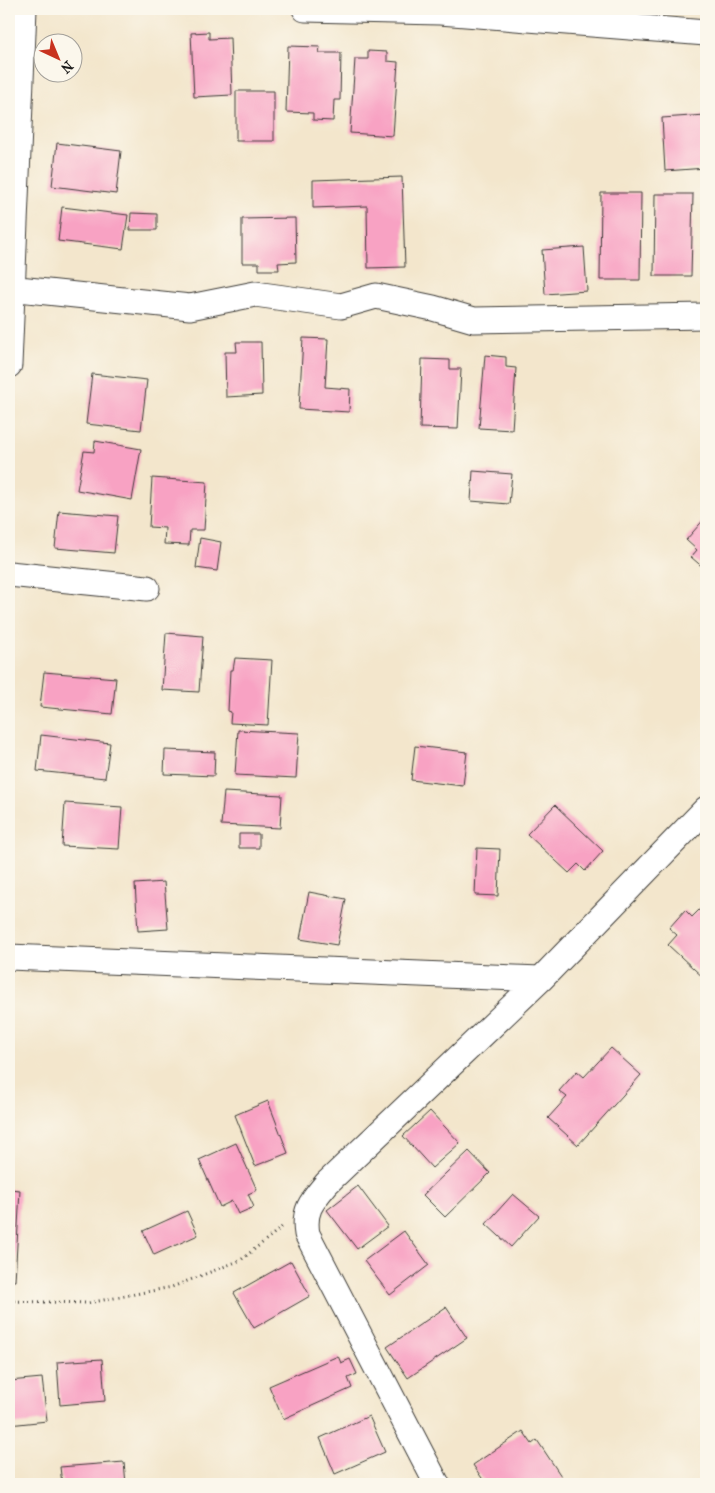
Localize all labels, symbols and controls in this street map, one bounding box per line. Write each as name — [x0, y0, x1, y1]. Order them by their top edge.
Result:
north arrow — [32, 32, 82, 82]
text: N — [57, 57, 76, 77]

